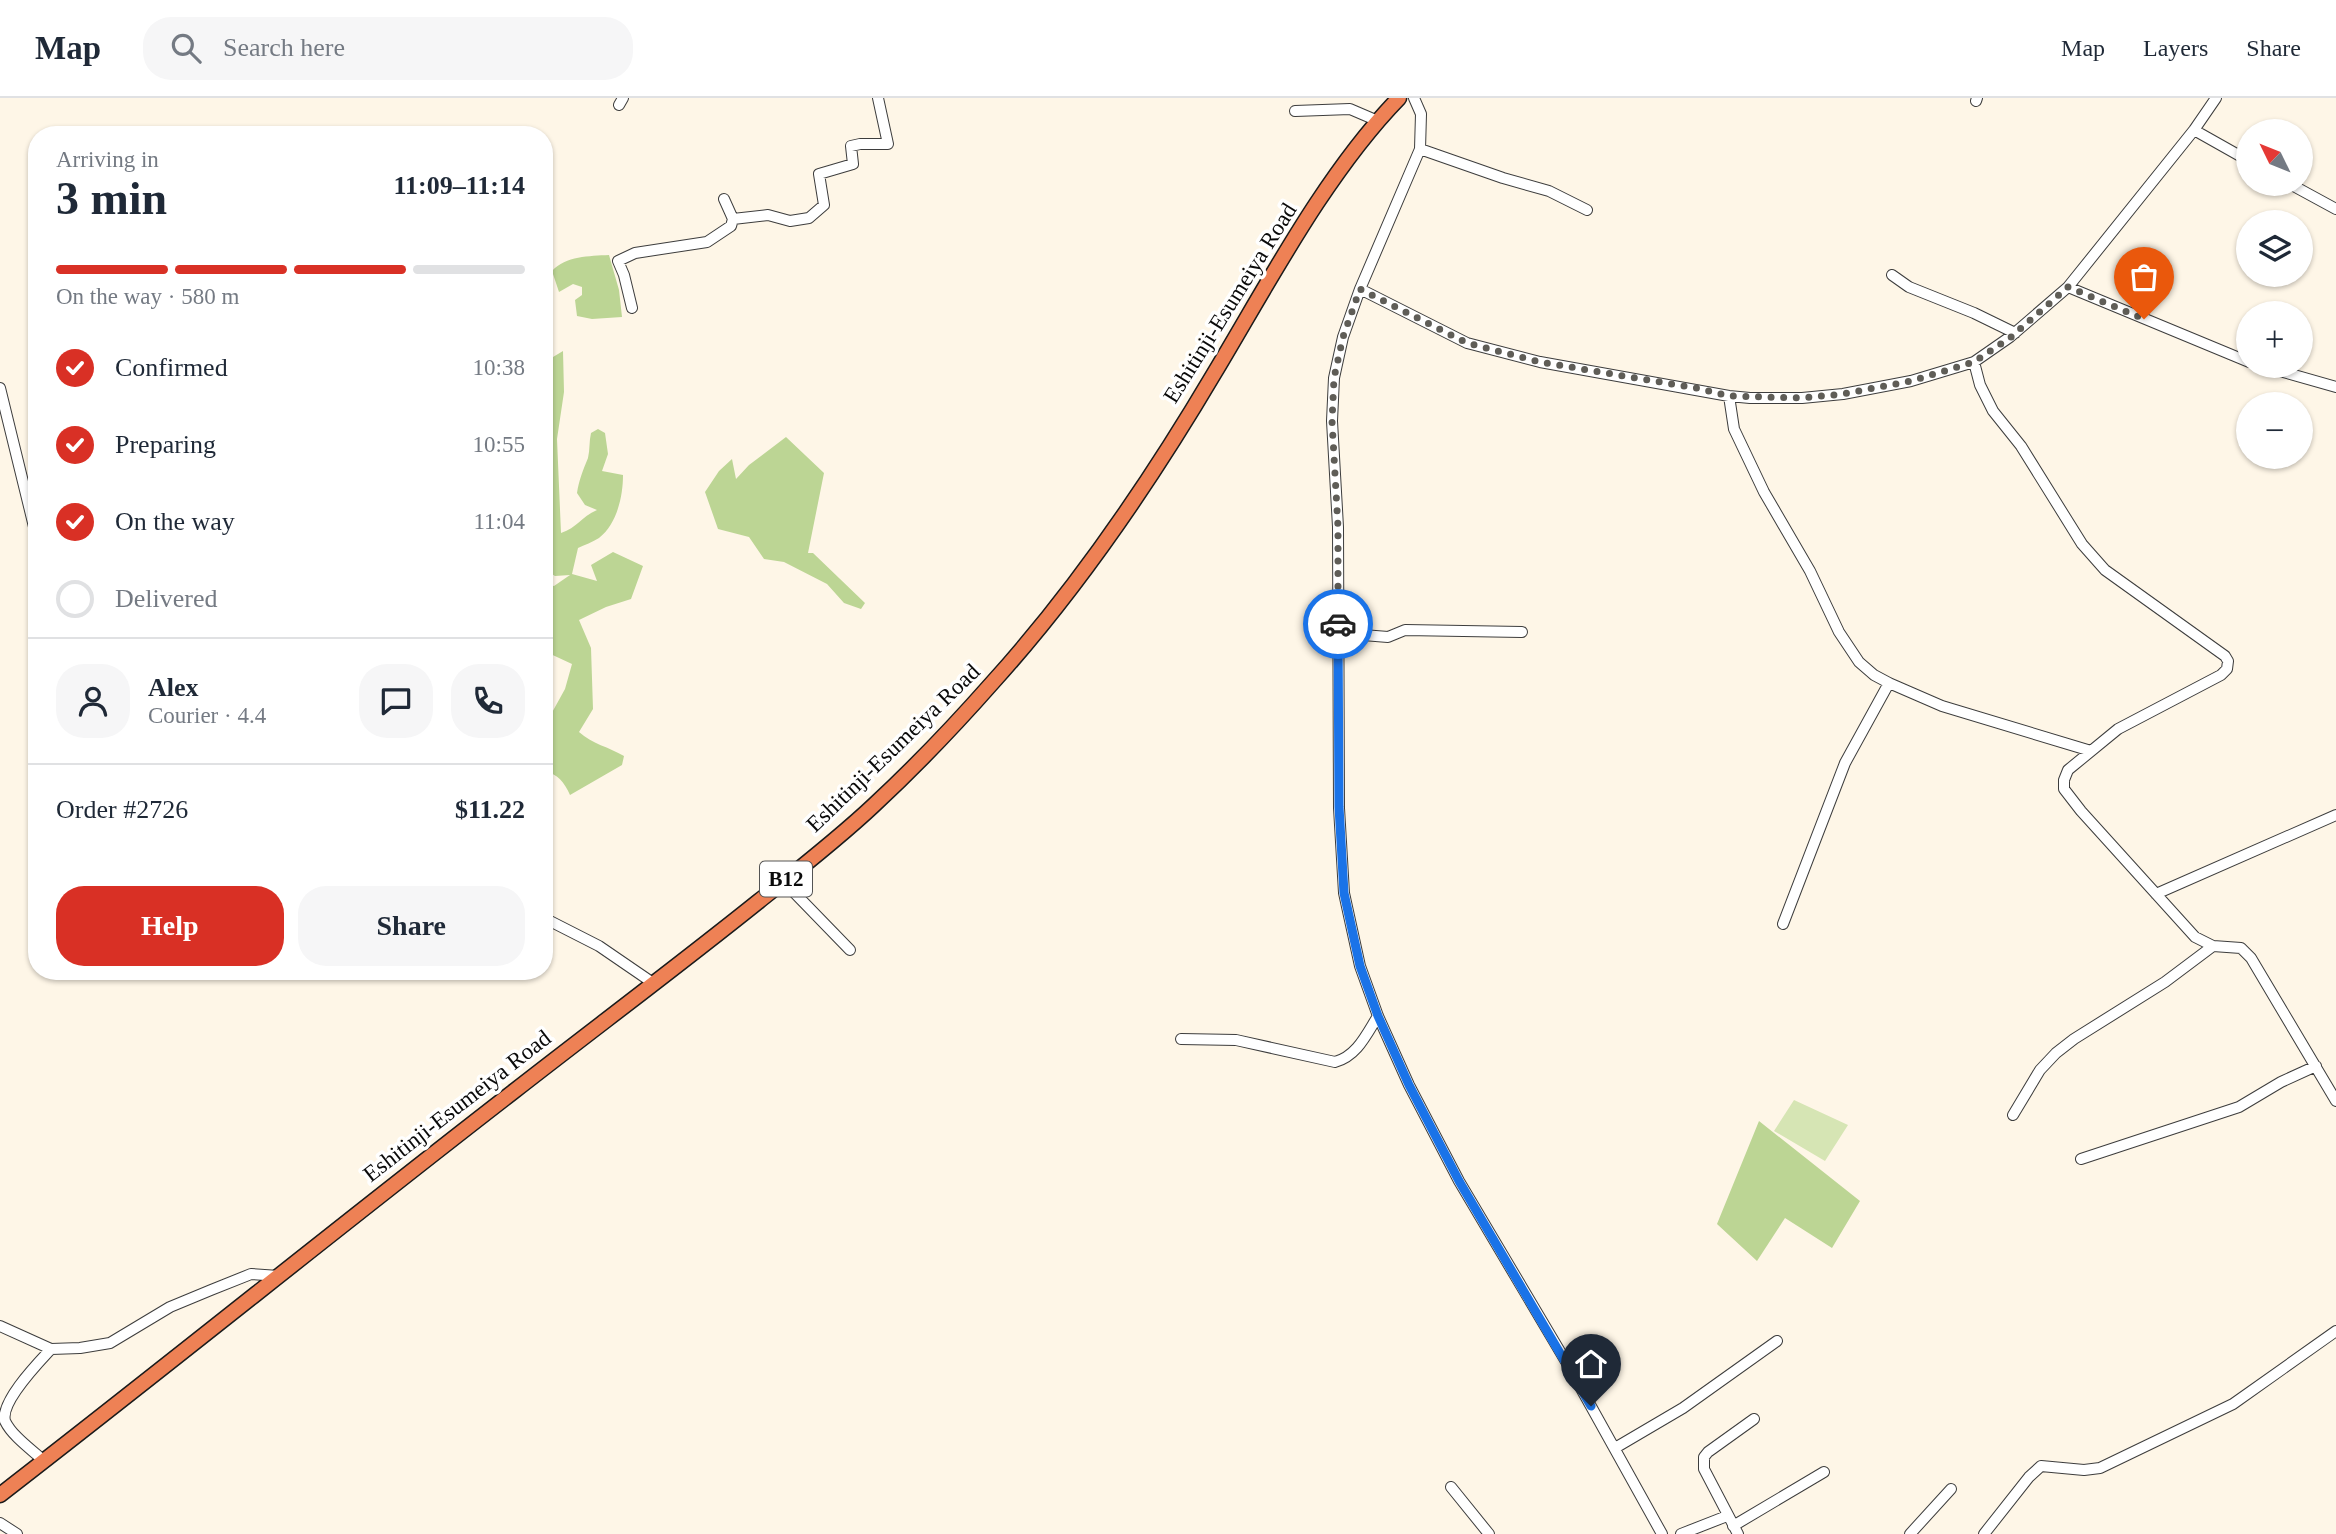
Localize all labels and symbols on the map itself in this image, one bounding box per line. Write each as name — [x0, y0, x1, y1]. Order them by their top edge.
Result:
north arrow — [2236, 119, 2314, 196]
street label: Eshitinji-Esumeiya Road — [1158, 198, 1302, 407]
pin — [2114, 247, 2174, 319]
courier — [1303, 589, 1373, 659]
street label: Eshitinji-Esumeiya Road — [801, 659, 985, 837]
road number: B12 — [760, 862, 812, 896]
street label: Eshitinji-Esumeiya Road — [358, 1025, 556, 1187]
pin — [1561, 1334, 1621, 1406]

